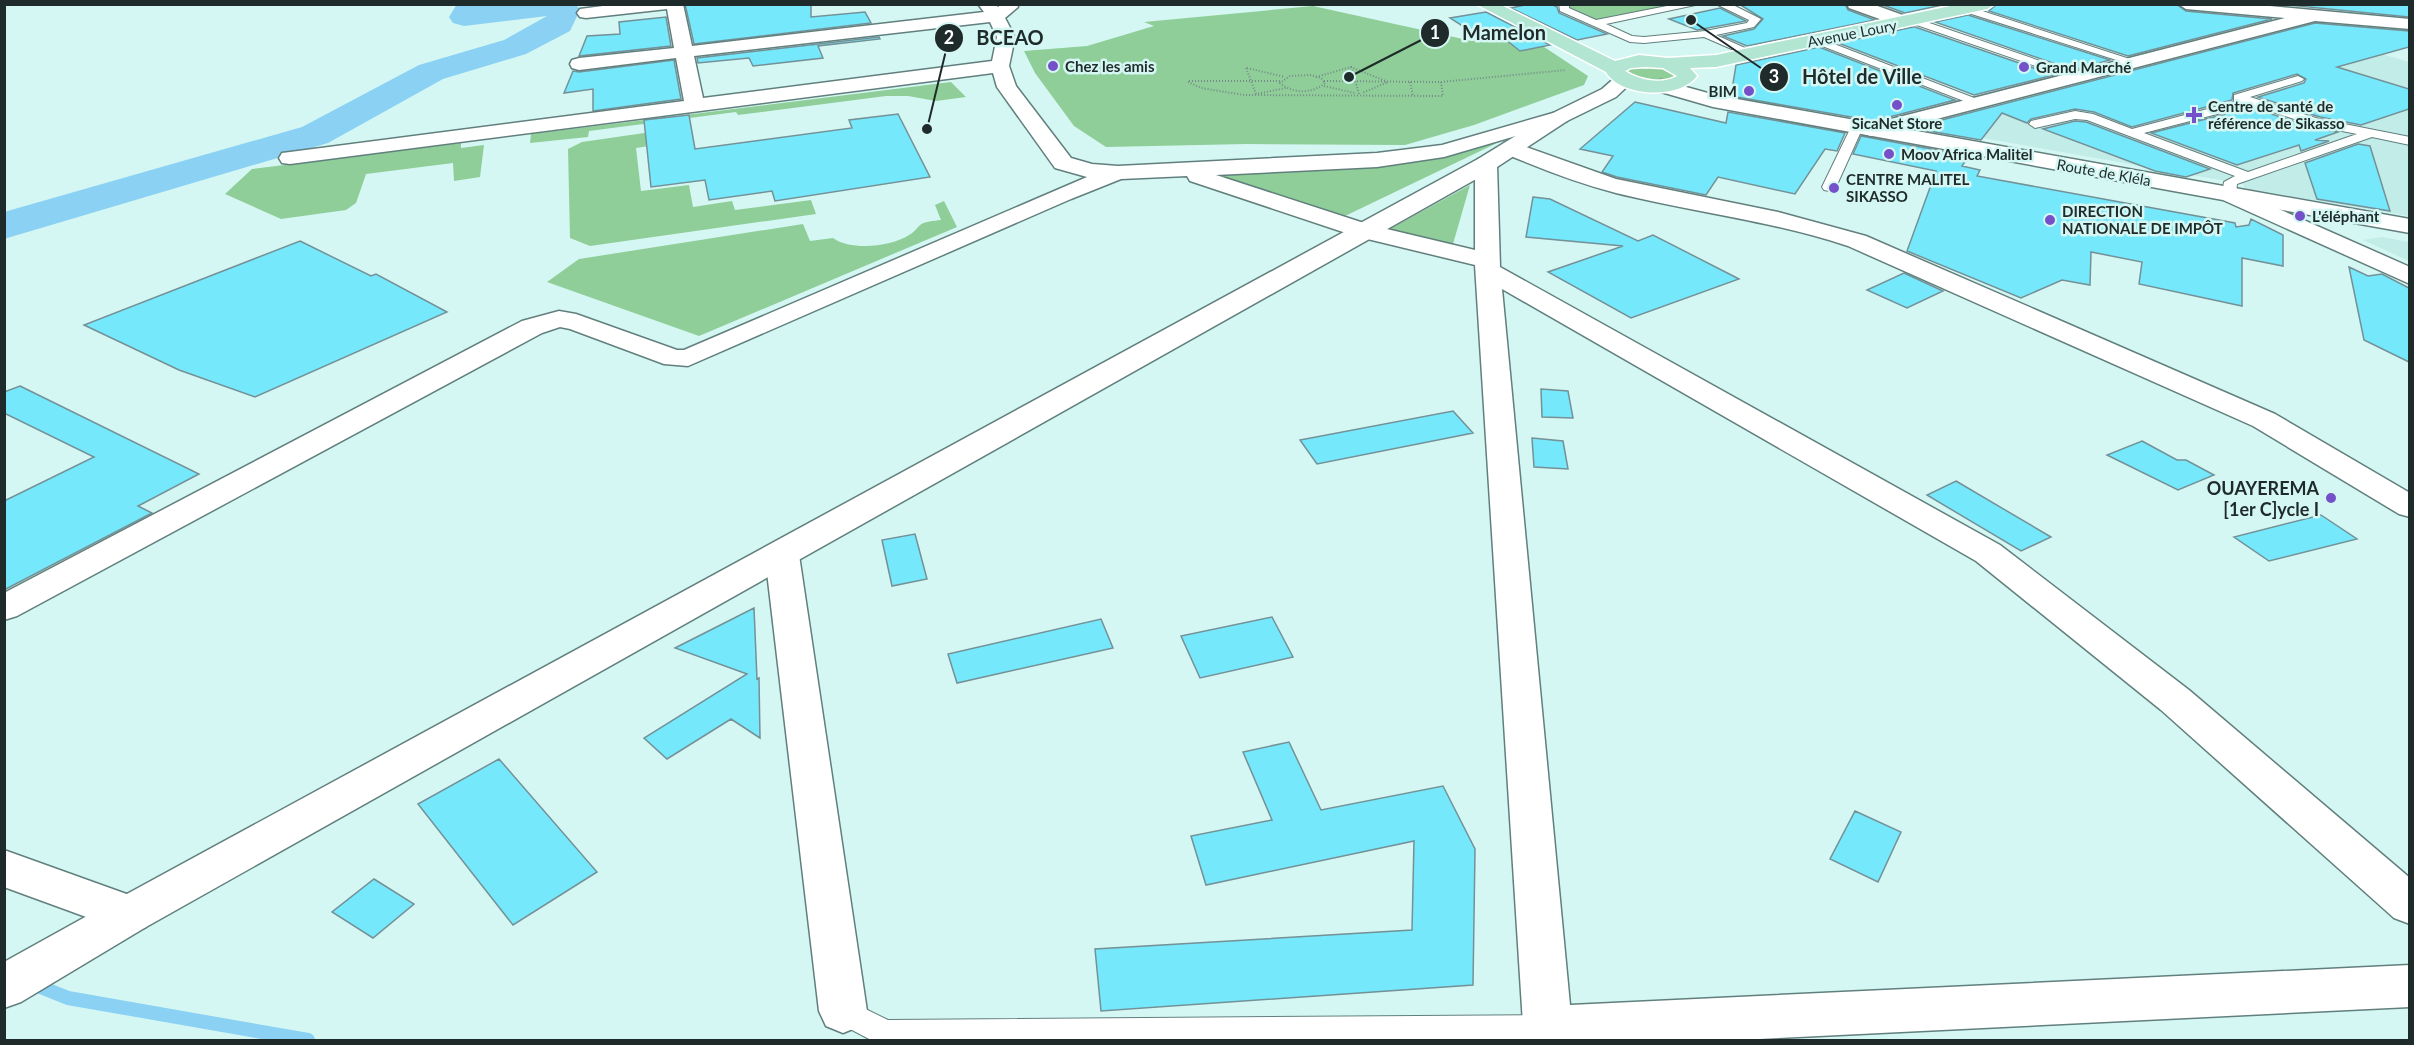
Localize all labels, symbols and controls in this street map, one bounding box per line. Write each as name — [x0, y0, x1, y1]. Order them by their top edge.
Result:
callout: Mamelon — [1420, 14, 1558, 52]
street label: Avenue Loury — [1806, 15, 1898, 50]
callout: BCEAO — [934, 19, 1056, 57]
text: Mamelon — [1462, 20, 1546, 44]
text: 1 — [1430, 21, 1440, 43]
text: BCEAO — [976, 25, 1044, 49]
text: 2 — [944, 26, 954, 48]
place label: Chez les amis — [1065, 57, 1155, 75]
callout: Hôtel de Ville — [1759, 58, 1934, 96]
place label: Grand Marché — [2036, 58, 2131, 76]
marker: Chez les amis — [1046, 59, 1060, 73]
marker: Grand Marché — [2017, 60, 2031, 74]
text: Hôtel de Ville — [1802, 64, 1922, 88]
text: 3 — [1769, 65, 1779, 87]
place label: BIM — [1709, 82, 1737, 100]
marker: BIM — [1742, 84, 1756, 98]
place label: Centre de santé de référence de Sikasso — [2208, 97, 2345, 132]
marker: SicaNet Store — [1890, 98, 1904, 112]
marker: Centre de santé de référence de Sikasso — [2185, 106, 2203, 124]
place label: SicaNet Store — [1852, 114, 1942, 132]
place label: Moov Africa Malitel — [1901, 145, 2032, 163]
marker: Moov Africa Malitel — [1882, 147, 1896, 161]
street label: Route de Kléla — [2055, 155, 2153, 189]
place label: CENTRE MALITEL SIKASSO — [1846, 170, 1969, 205]
marker: CENTRE MALITEL SIKASSO — [1827, 181, 1841, 195]
place label: DIRECTION NATIONALE DE IMPÔT — [2062, 202, 2223, 237]
place label: L'éléphant — [2312, 207, 2380, 225]
marker: L'éléphant — [2293, 209, 2307, 223]
marker: DIRECTION NATIONALE DE IMPÔT — [2043, 213, 2057, 227]
place label: OUAYEREMA [1er C]ycle I — [2207, 477, 2319, 520]
marker: OUAYEREMA [1er C]ycle I — [2324, 491, 2338, 505]

